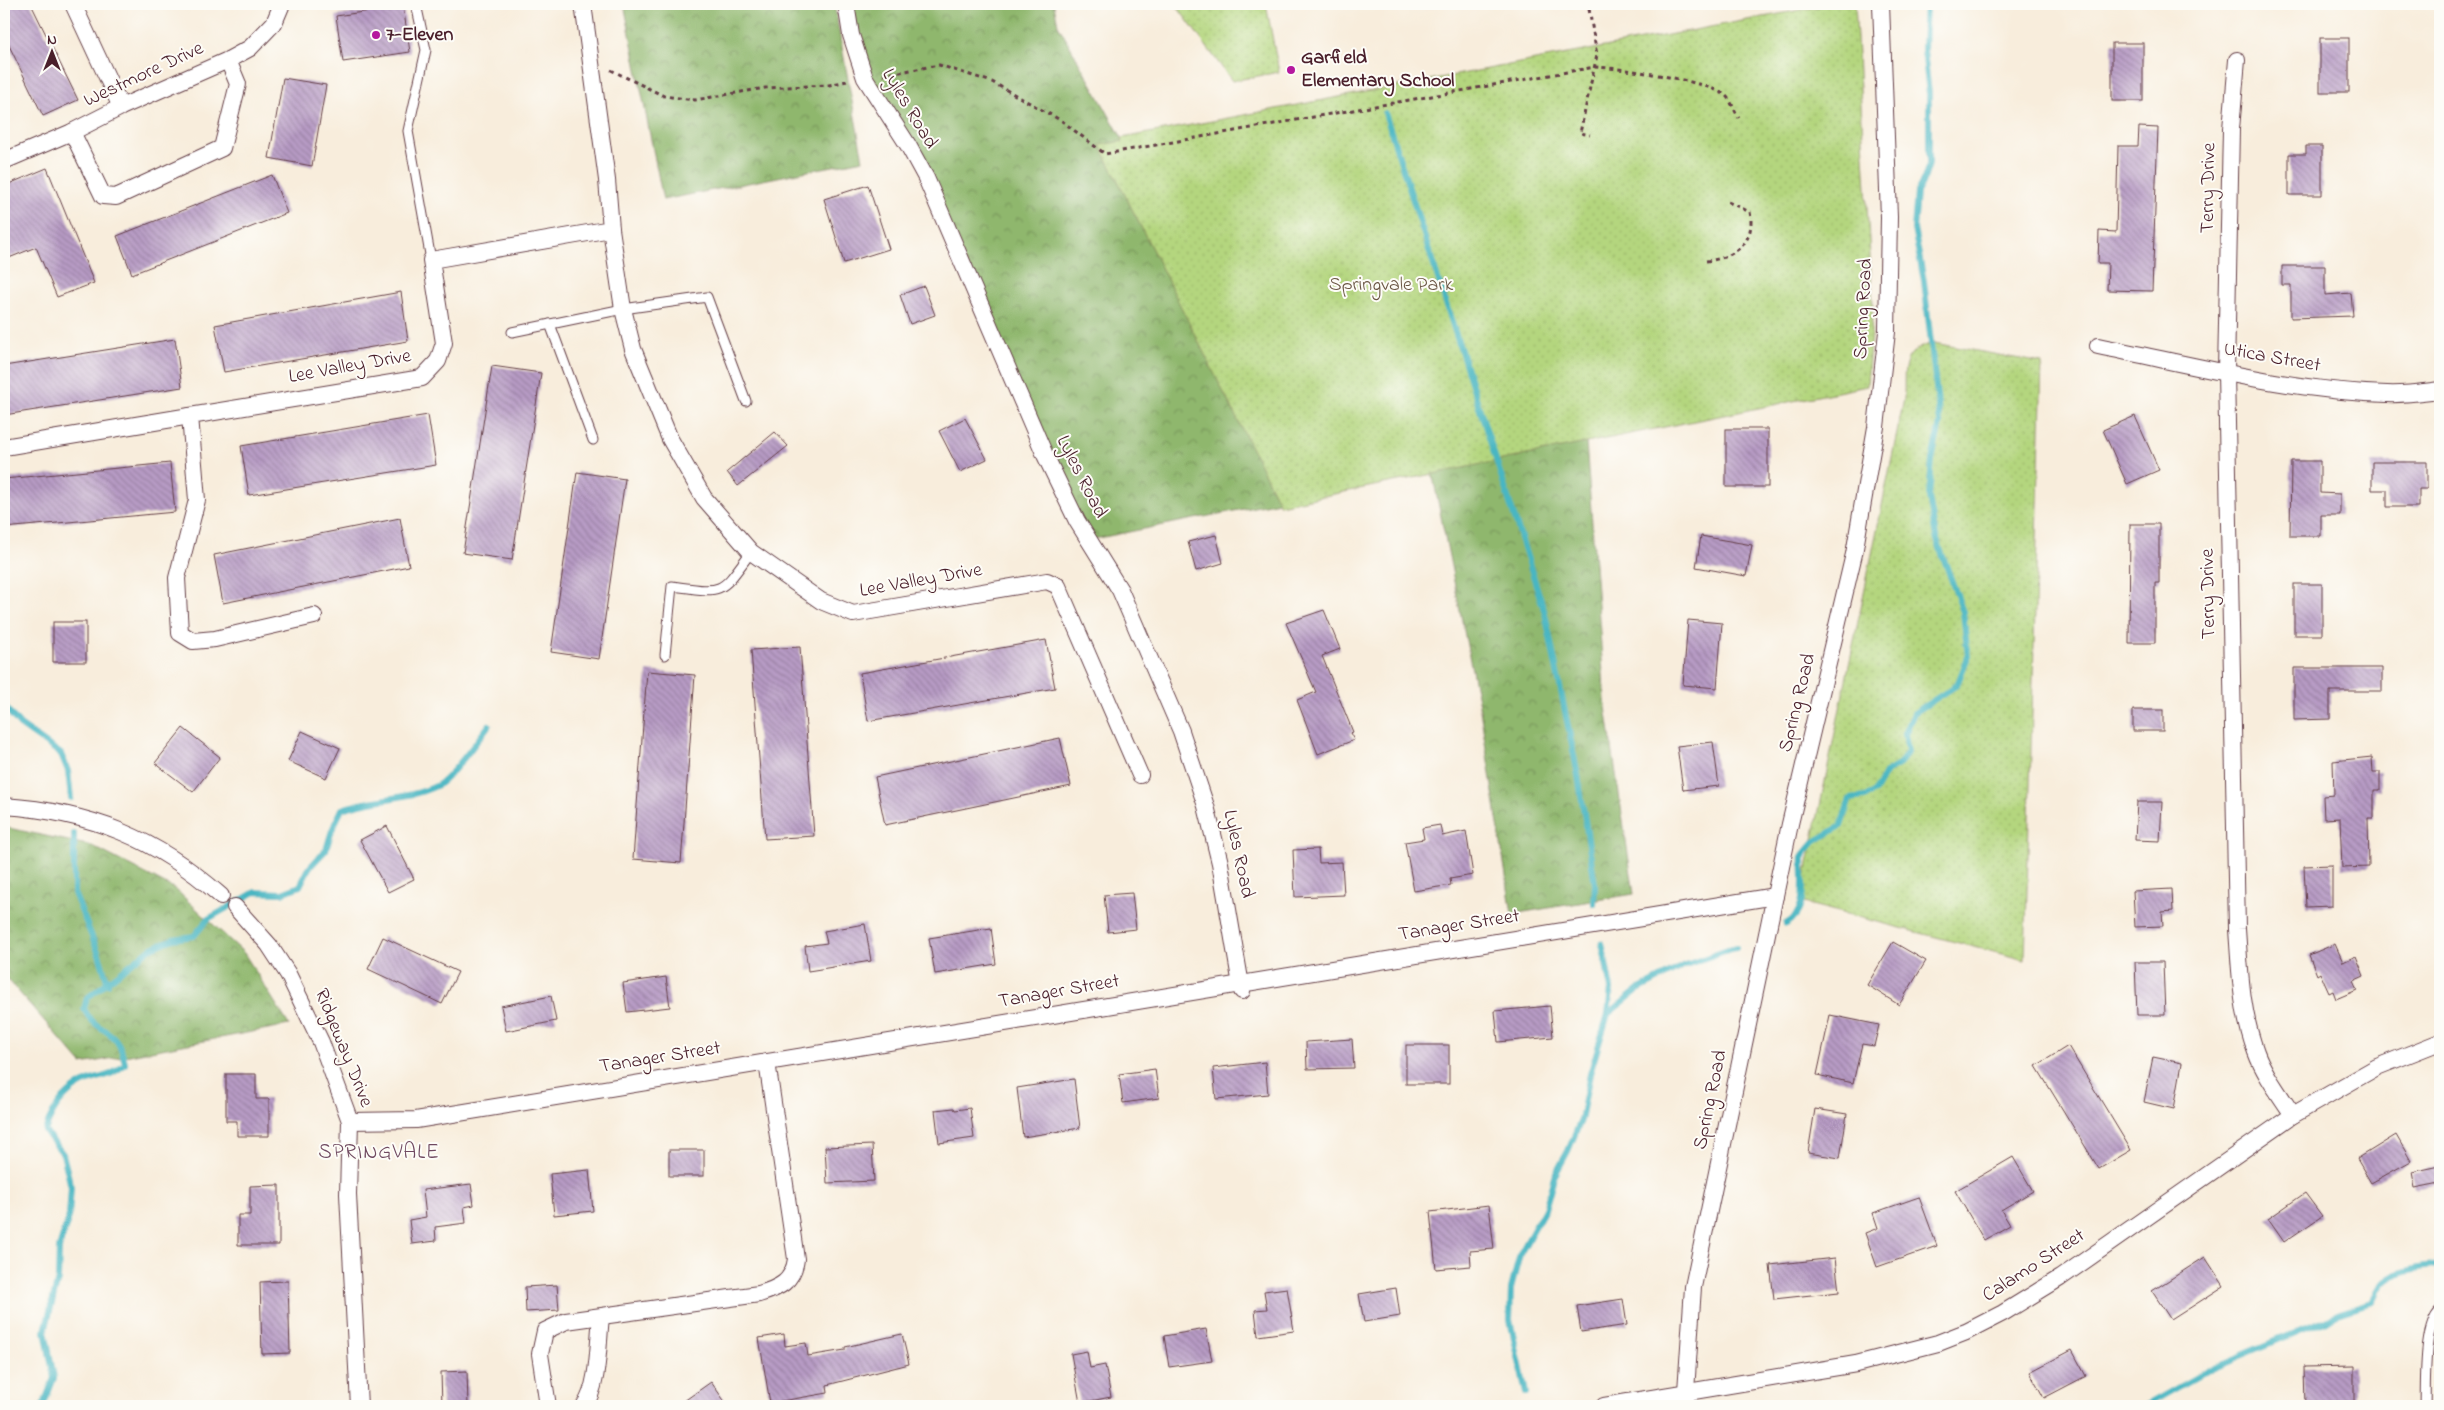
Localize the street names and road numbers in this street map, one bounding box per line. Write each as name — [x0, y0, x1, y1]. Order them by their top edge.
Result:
street label: Westmore Drive — [79, 35, 209, 115]
street label: Lyles Road — [874, 63, 944, 155]
street label: Terry Drive — [2194, 142, 2224, 234]
street label: Spring Road — [1847, 258, 1882, 360]
street label: Utica Street — [2221, 335, 2323, 381]
street label: Lee Valley Drive — [286, 342, 414, 392]
street label: Lyles Road — [1048, 431, 1114, 523]
street label: Terry Drive — [2194, 548, 2224, 640]
street label: Lee Valley Drive — [857, 556, 985, 606]
street label: Spring Road — [1772, 651, 1825, 756]
street label: Lyles Road — [1215, 807, 1261, 901]
street label: Tanager Street — [1396, 902, 1522, 951]
street label: Tanager Street — [996, 967, 1122, 1018]
street label: Ridgeway Drive — [305, 984, 380, 1112]
street label: Tanager Street — [597, 1034, 723, 1083]
street label: Spring Road — [1686, 1048, 1737, 1153]
street label: Calamo Street — [1977, 1222, 2091, 1310]

